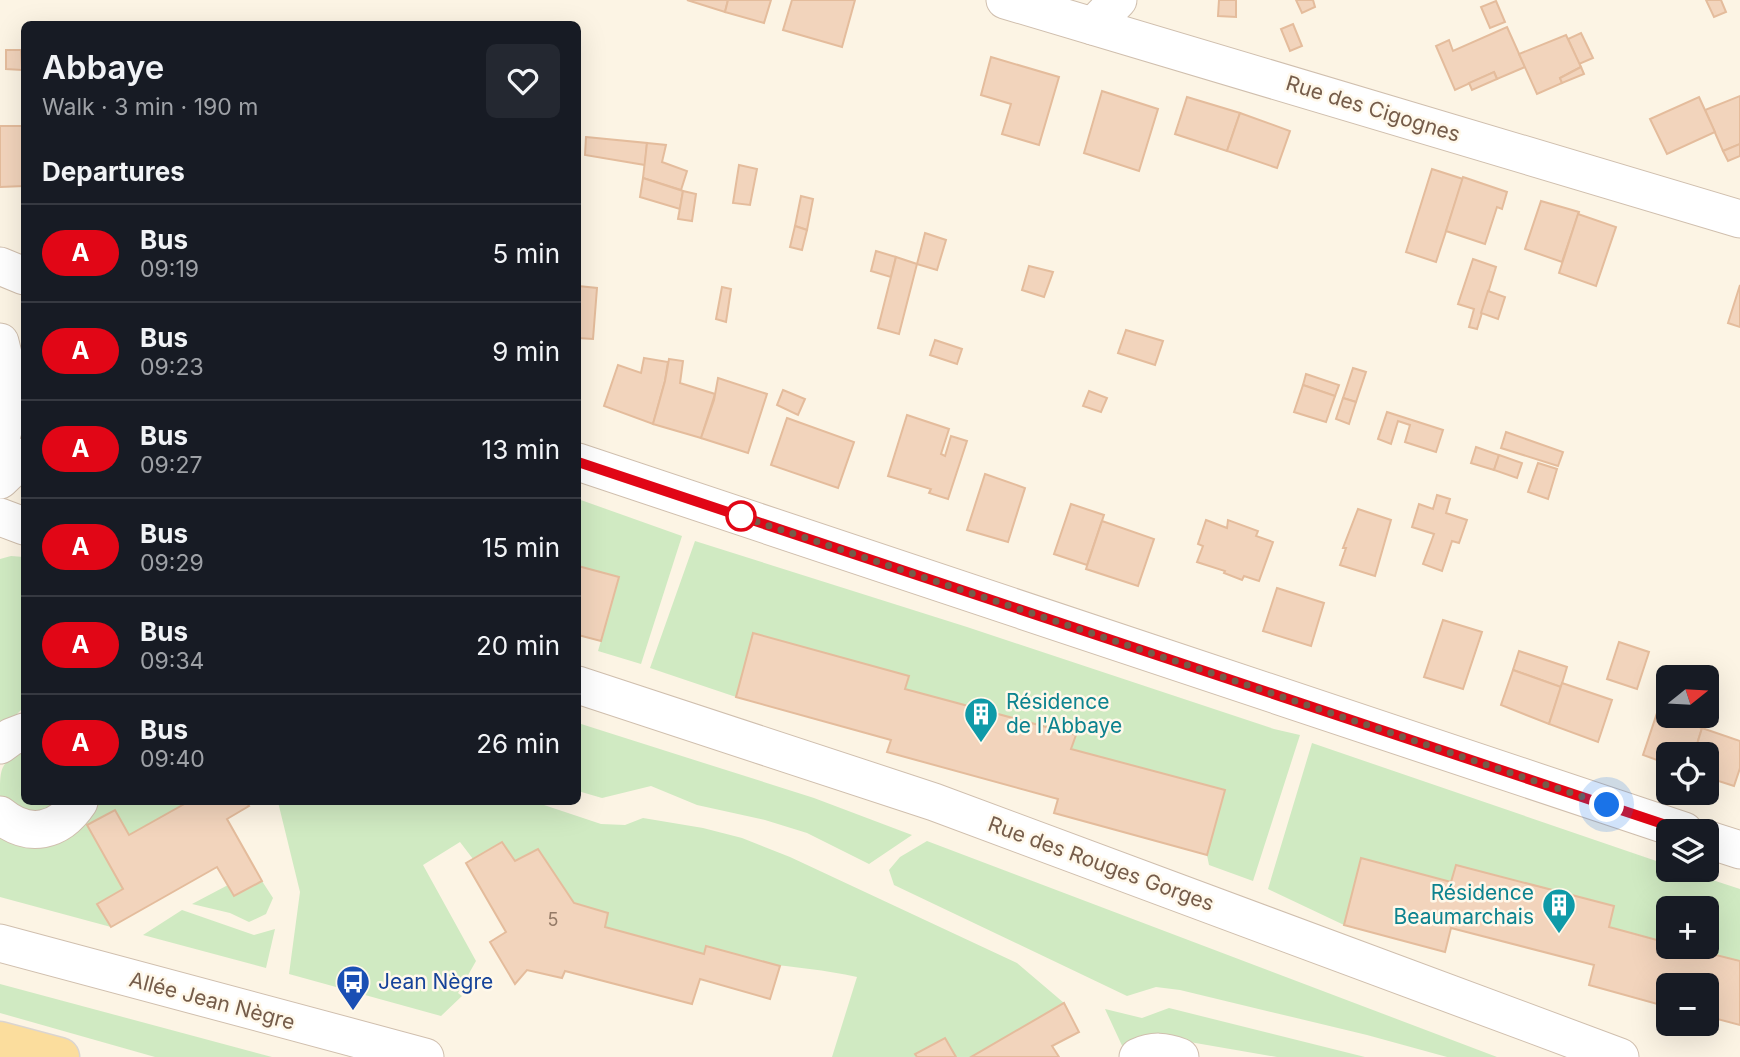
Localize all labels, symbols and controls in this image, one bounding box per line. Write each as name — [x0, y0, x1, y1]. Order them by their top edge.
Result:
button: heart — [486, 44, 560, 118]
text: Abbaye — [42, 47, 164, 87]
street label: Rue des Cigognes — [1283, 70, 1463, 147]
text: Walk · 3 min · 190 m — [42, 93, 258, 121]
text: Departures — [42, 156, 185, 187]
text: Bus — [140, 224, 188, 255]
text: A — [72, 238, 89, 267]
text: 5 min — [492, 238, 560, 269]
text: 09:19 — [140, 255, 199, 283]
text: Bus — [140, 322, 188, 353]
text: A — [72, 336, 89, 365]
text: 9 min — [492, 336, 560, 367]
text: 09:23 — [140, 353, 204, 381]
text: Bus — [140, 420, 188, 451]
text: A — [72, 434, 89, 463]
text: 13 min — [482, 434, 560, 465]
text: 09:27 — [140, 451, 202, 479]
unlabelled marker — [726, 501, 756, 531]
text: Bus — [140, 518, 188, 549]
text: A — [72, 532, 89, 561]
text: 15 min — [482, 532, 560, 563]
text: 09:29 — [140, 549, 204, 577]
text: Bus — [140, 616, 188, 647]
text: A — [72, 630, 89, 659]
text: 20 min — [476, 630, 560, 661]
text: 09:34 — [140, 647, 204, 675]
north arrow — [1656, 665, 1718, 728]
map controls — [1656, 665, 1719, 1036]
place label: Résidence de l'Abbaye — [1006, 689, 1122, 738]
building icon: Résidence de l'Abbaye — [962, 695, 1000, 744]
text: Bus — [140, 714, 188, 745]
text: A — [72, 728, 89, 757]
text: 26 min — [476, 728, 560, 759]
button: locate — [1656, 742, 1719, 805]
text: 09:40 — [140, 745, 205, 773]
your location — [1589, 787, 1624, 822]
street label: Rue des Rouges Gorges — [985, 811, 1218, 916]
button: layers — [1656, 819, 1719, 882]
place label: Résidence Beaumarchais — [1393, 880, 1534, 929]
building icon: Résidence Beaumarchais — [1540, 886, 1578, 935]
button: + — [1656, 896, 1719, 959]
house number: 5 — [548, 909, 558, 930]
bus stop icon: Jean Nègre — [334, 963, 372, 1012]
street label: Allée Jean Nègre — [127, 966, 298, 1035]
place label: Jean Nègre — [378, 969, 493, 994]
button: − — [1656, 973, 1719, 1036]

